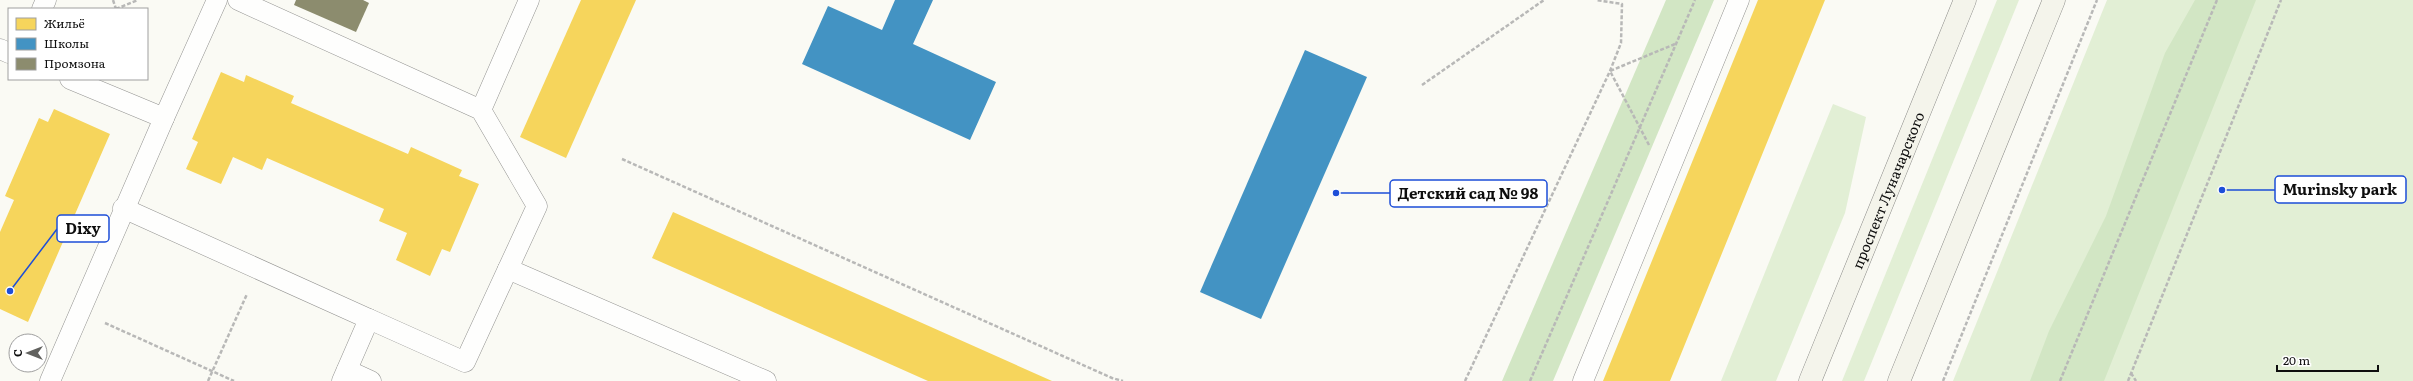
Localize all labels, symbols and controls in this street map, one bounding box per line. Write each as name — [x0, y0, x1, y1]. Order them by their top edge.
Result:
legend — [8, 8, 148, 80]
text: Жильё — [44, 14, 85, 32]
text: Школы — [44, 34, 89, 52]
text: Промзона — [44, 54, 106, 72]
street label: проспект Луначарского — [1847, 109, 1929, 272]
callout: Murinsky park — [2275, 176, 2406, 203]
text: Murinsky park — [2283, 177, 2398, 200]
callout: Детский сад № 98 — [1390, 180, 1547, 207]
text: Детский сад № 98 — [1398, 181, 1538, 204]
callout: Dixy — [57, 215, 109, 242]
text: Dixy — [65, 216, 102, 239]
north arrow — [8, 333, 48, 373]
scale bar — [2277, 347, 2378, 373]
text: С — [9, 349, 25, 357]
text: 20 m — [2283, 351, 2310, 369]

